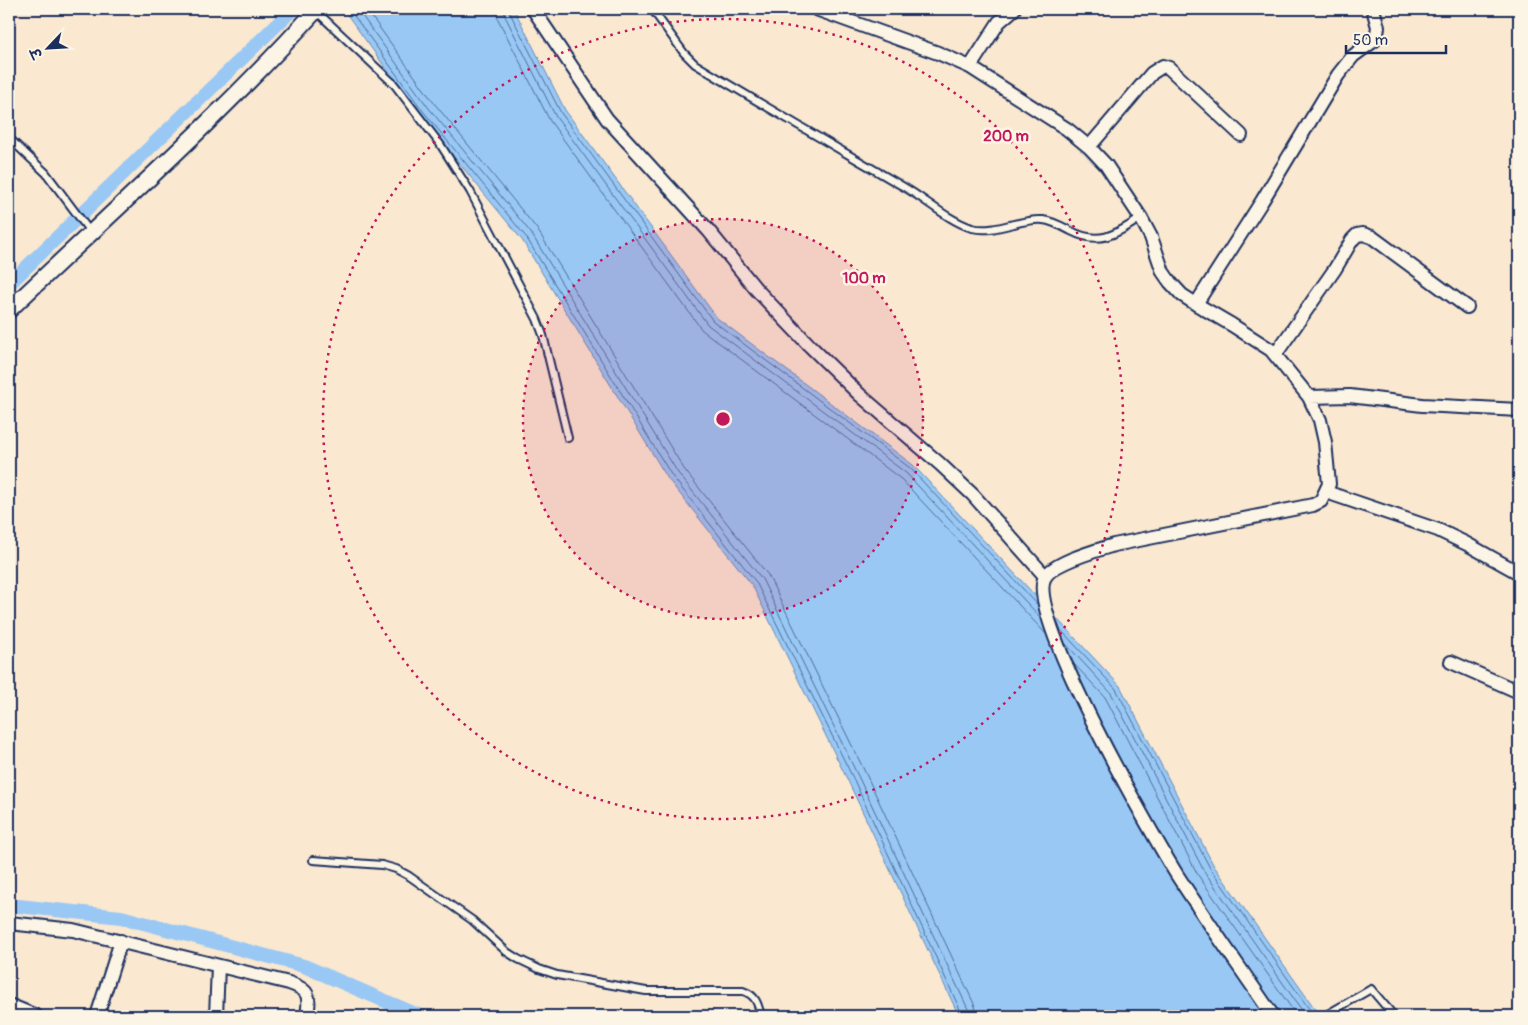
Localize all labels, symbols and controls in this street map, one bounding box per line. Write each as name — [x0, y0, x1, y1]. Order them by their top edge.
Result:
north arrow — [22, 22, 72, 72]
scale bar — [1346, 22, 1446, 54]
text: 50 m — [1353, 31, 1388, 50]
text: उ — [26, 44, 47, 63]
text: 200 m — [983, 127, 1029, 146]
text: 100 m — [843, 269, 885, 288]
centre of rings — [714, 410, 732, 428]

